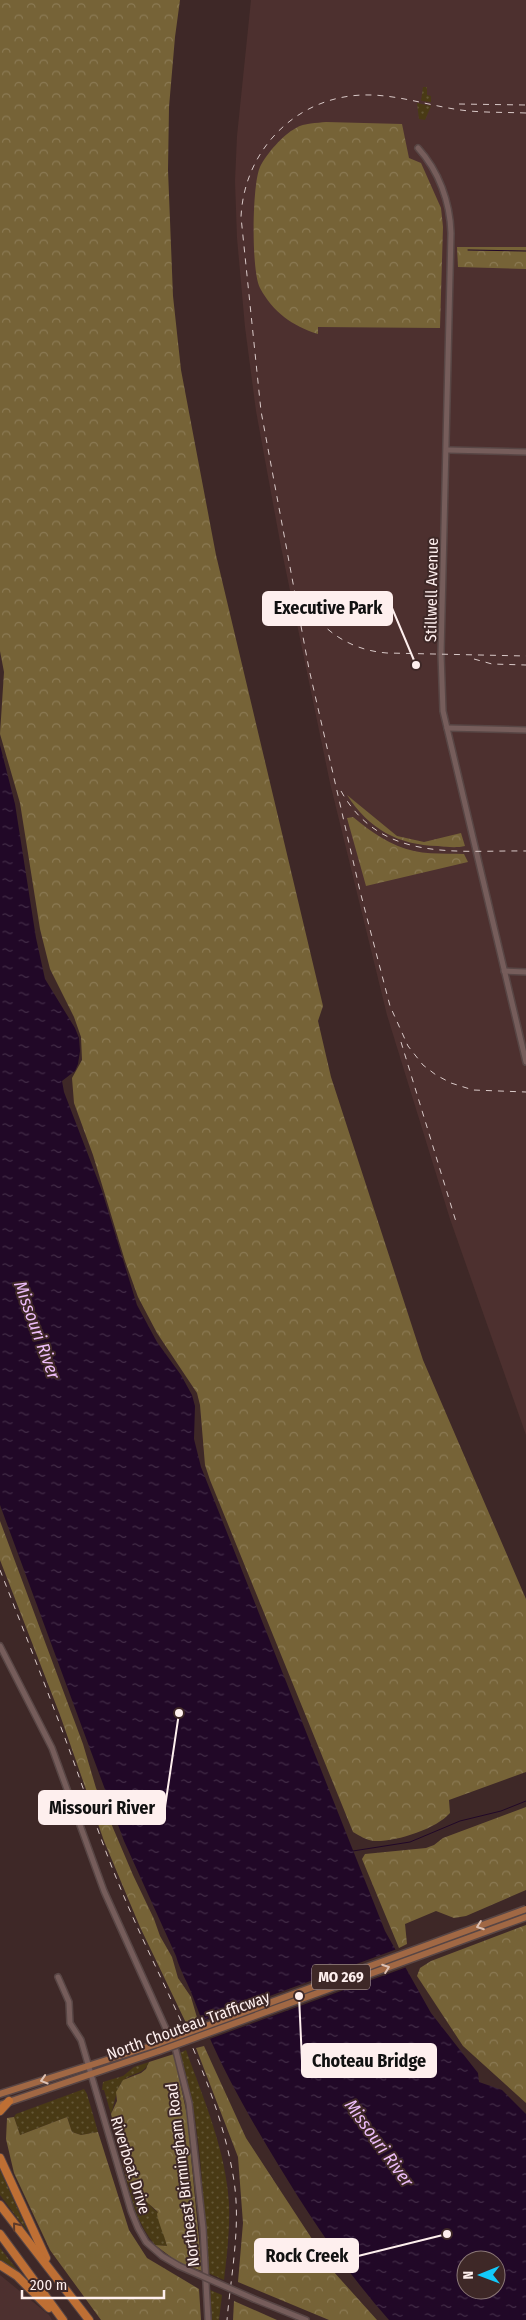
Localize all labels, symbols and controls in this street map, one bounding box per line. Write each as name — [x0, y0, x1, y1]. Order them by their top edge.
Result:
street label: Stillwell Avenue — [421, 538, 442, 642]
callout: Executive Park — [263, 592, 392, 625]
text: Executive Park — [274, 597, 383, 619]
water label: Missouri River — [9, 1278, 65, 1383]
callout: Missouri River — [39, 1791, 165, 1824]
text: Missouri River — [49, 1797, 155, 1819]
one-way arrow — [476, 1920, 485, 1930]
road number: MO 269 — [312, 1964, 370, 1990]
one-way arrow — [381, 1964, 390, 1974]
street label: North Chouteau Trafficway — [104, 1987, 273, 2064]
callout: Choteau Bridge — [302, 2044, 436, 2077]
text: Choteau Bridge — [312, 2050, 426, 2072]
one-way arrow — [40, 2074, 49, 2084]
street label: Northeast Birmingham Road — [162, 2082, 203, 2268]
water label: Missouri River — [340, 2095, 419, 2192]
street label: Riverboat Drive — [107, 2114, 154, 2216]
one-way arrow — [14, 2223, 22, 2232]
callout: Rock Creek — [255, 2239, 358, 2272]
text: Rock Creek — [266, 2245, 349, 2267]
north arrow — [456, 2250, 506, 2300]
scale bar — [22, 2268, 165, 2300]
text: N — [460, 2271, 477, 2280]
text: 200 m — [30, 2276, 67, 2294]

